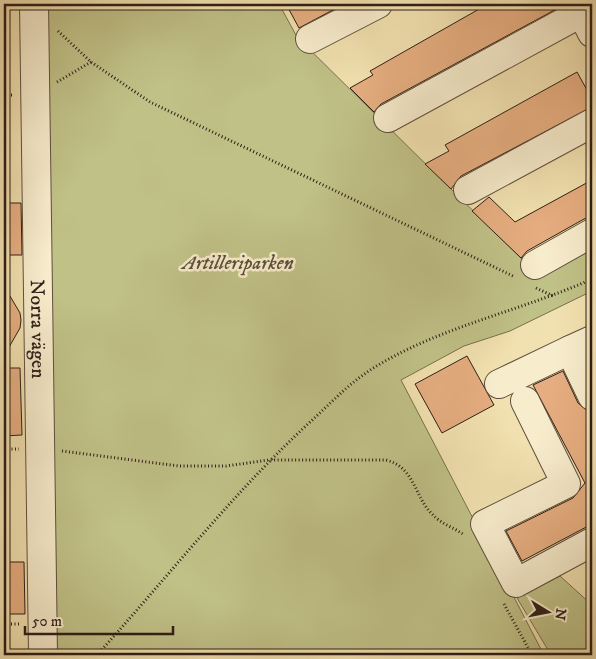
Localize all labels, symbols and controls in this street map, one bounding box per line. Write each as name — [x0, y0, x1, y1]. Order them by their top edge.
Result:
park label: Artilleriparken — [180, 251, 294, 276]
street label: Norra vägen — [24, 279, 50, 379]
north arrow — [524, 586, 574, 636]
scale bar — [25, 604, 172, 636]
text: N — [550, 607, 570, 622]
text: 50 m — [32, 612, 62, 631]

